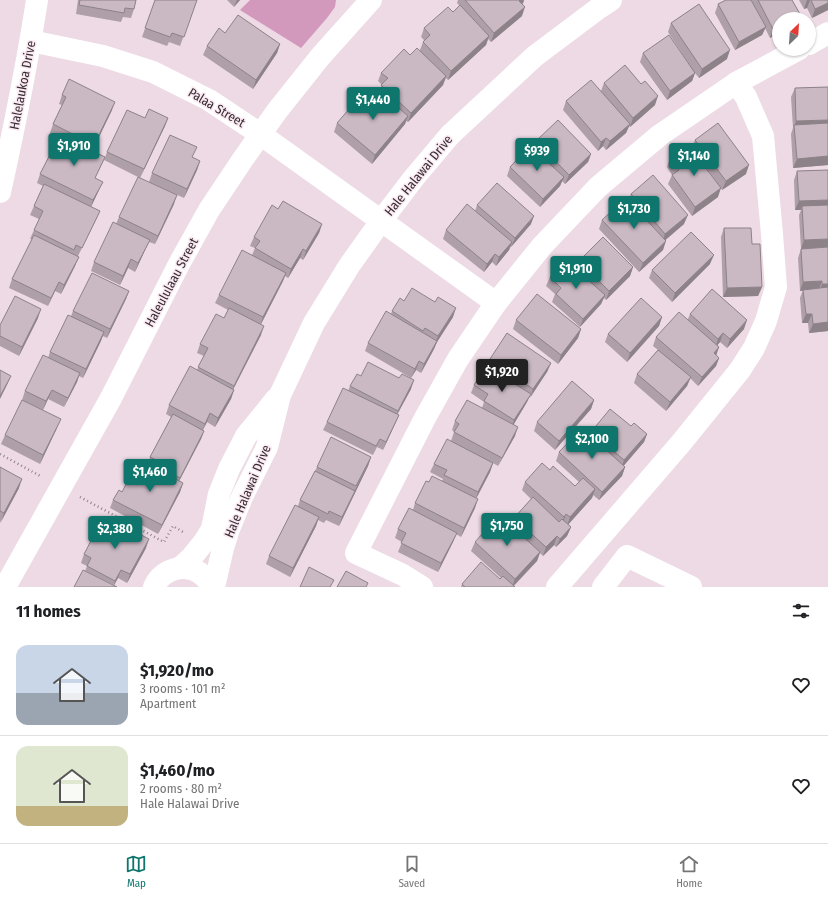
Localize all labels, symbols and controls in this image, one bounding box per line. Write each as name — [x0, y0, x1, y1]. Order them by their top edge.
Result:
north arrow — [772, 12, 816, 56]
map controls — [772, 12, 816, 56]
street label: Halelaukoa Drive — [7, 39, 38, 131]
street label: Palaa Street — [186, 85, 248, 131]
pin: $1,440 — [340, 87, 406, 121]
text: $1,440 — [356, 92, 390, 107]
street label: Hale Halawai Drive — [381, 132, 455, 219]
pin: $1,910 — [41, 133, 107, 167]
text: $1,910 — [57, 138, 91, 153]
pin: $939 — [513, 138, 561, 172]
text: $939 — [524, 143, 550, 158]
pin: $1,140 — [661, 143, 727, 177]
text: $1,140 — [678, 148, 710, 163]
pin: $1,730 — [601, 196, 667, 230]
text: $1,730 — [617, 201, 651, 216]
street label: Haleululaau Street — [142, 234, 202, 329]
pin: $1,910 — [543, 256, 609, 290]
text: $1,910 — [559, 261, 593, 276]
pin: $1,920 — [469, 359, 535, 393]
text: $1,920 — [485, 364, 519, 379]
pin: $2,100 — [559, 426, 625, 460]
text: $2,100 — [575, 431, 609, 446]
street label: Hale Halawai Drive — [221, 443, 274, 540]
pin: $1,460 — [117, 459, 183, 493]
text: $1,460 — [133, 464, 167, 479]
pin: $1,750 — [474, 513, 540, 547]
pin: $2,380 — [82, 516, 148, 550]
text: $1,750 — [490, 518, 524, 533]
text: $2,380 — [97, 521, 133, 536]
icon: filters — [790, 600, 812, 622]
text: 11 homes — [16, 601, 81, 622]
text: $1,920/mo — [140, 660, 214, 681]
icon: home — [48, 661, 96, 709]
icon: heart — [790, 674, 812, 696]
text: 3 rooms · 101 m² — [140, 681, 225, 696]
text: Apartment — [140, 696, 196, 711]
text: $1,460/mo — [140, 760, 215, 781]
icon: home — [48, 762, 96, 810]
icon: heart — [790, 775, 812, 797]
text: 2 rooms · 80 m² — [140, 781, 222, 796]
text: Hale Halawai Drive — [140, 796, 239, 811]
tab: Map — [125, 853, 147, 890]
tab: Saved — [398, 853, 425, 890]
tab: Home — [676, 853, 703, 890]

